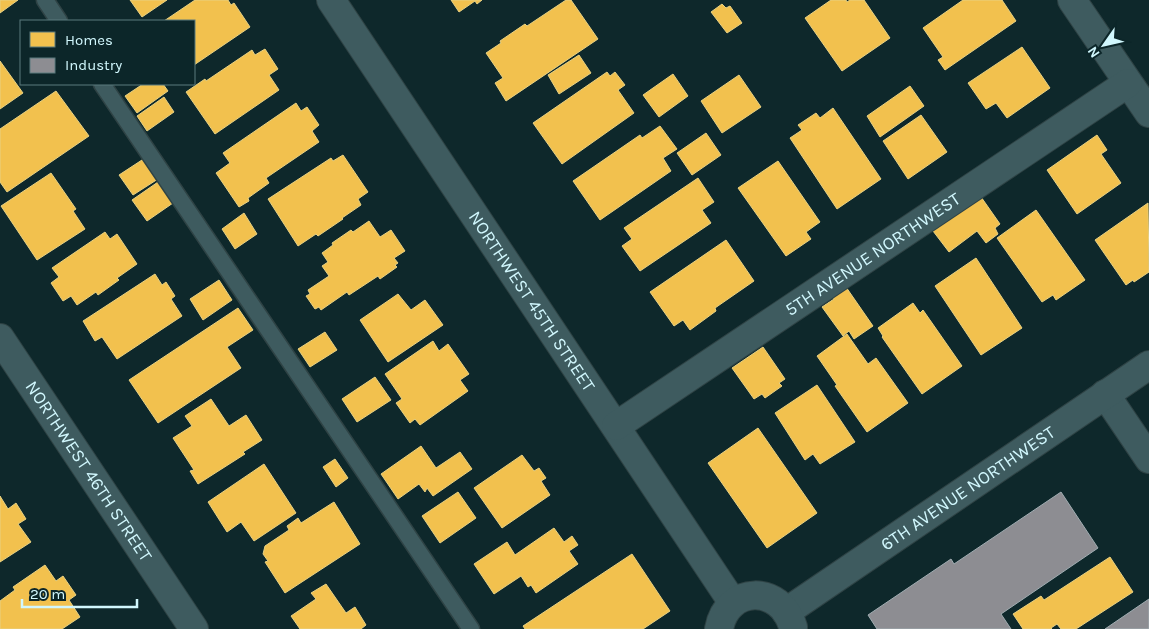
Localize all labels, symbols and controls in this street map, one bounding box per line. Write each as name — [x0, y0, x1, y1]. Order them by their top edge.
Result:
legend — [20, 20, 195, 85]
north arrow — [1079, 20, 1129, 70]
text: Homes — [65, 31, 113, 49]
text: N — [1084, 43, 1103, 61]
text: Industry — [65, 56, 122, 74]
street label: 5TH AVENUE NORTHWEST — [781, 187, 965, 321]
street label: NORTHWEST 45TH STREET — [464, 207, 600, 396]
street label: NORTHWEST 46TH STREET — [21, 377, 157, 566]
street label: 6TH AVENUE NORTHWEST — [876, 421, 1059, 555]
scale bar — [22, 576, 138, 608]
text: 20 m — [30, 585, 65, 603]

